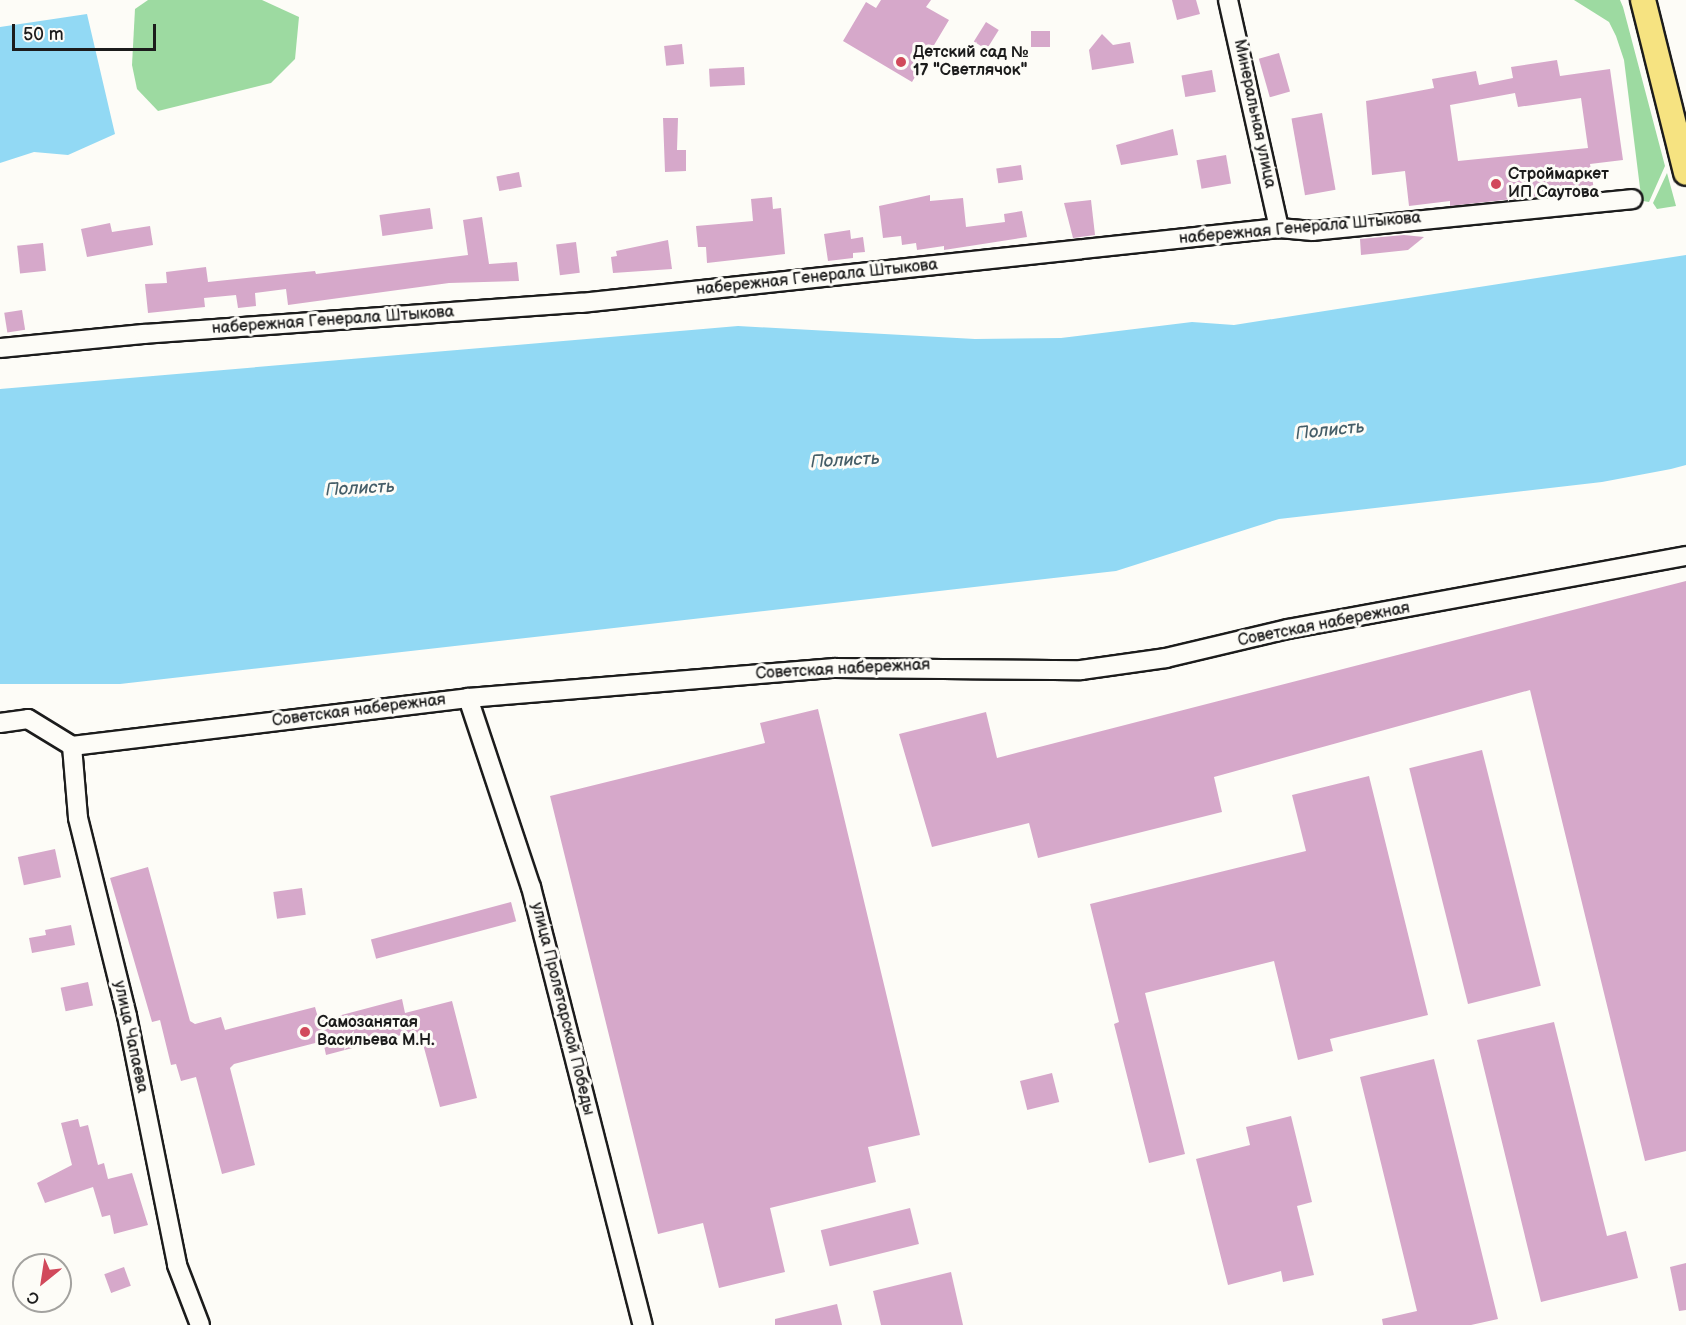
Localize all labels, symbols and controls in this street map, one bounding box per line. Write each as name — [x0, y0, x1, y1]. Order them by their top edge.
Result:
scale bar — [15, 12, 159, 50]
text: 50 m — [23, 24, 64, 45]
street label: Минеральная улица — [1229, 38, 1279, 190]
place label: Детский сад № 17 "Светлячок" — [913, 43, 1029, 81]
marker: Детский сад № 17 "Светлячок" — [894, 55, 908, 69]
place label: Строймаркет ИП Саутова — [1508, 165, 1609, 203]
marker: Строймаркет ИП Саутова — [1489, 177, 1503, 191]
street label: набережная Генерала Штыкова — [1178, 209, 1422, 249]
street label: набережная Генерала Штыкова — [695, 256, 939, 300]
street label: набережная Генерала Штыкова — [211, 303, 455, 339]
water label: Полисть — [1294, 417, 1366, 445]
water label: Полисть — [810, 448, 880, 474]
water label: Полисть — [325, 476, 395, 502]
street label: Советская набережная — [1236, 599, 1412, 651]
street label: Советская набережная — [755, 656, 931, 684]
street label: Советская набережная — [271, 691, 447, 731]
street label: улица Пролетарской Победы — [526, 901, 598, 1117]
street label: улица Чапаева — [109, 979, 151, 1095]
place label: Самозанятая Васильева М.Н. — [317, 1013, 435, 1051]
marker: Самозанятая Васильева М.Н. — [298, 1025, 312, 1039]
north arrow — [12, 1253, 72, 1313]
text: С — [24, 1286, 43, 1308]

